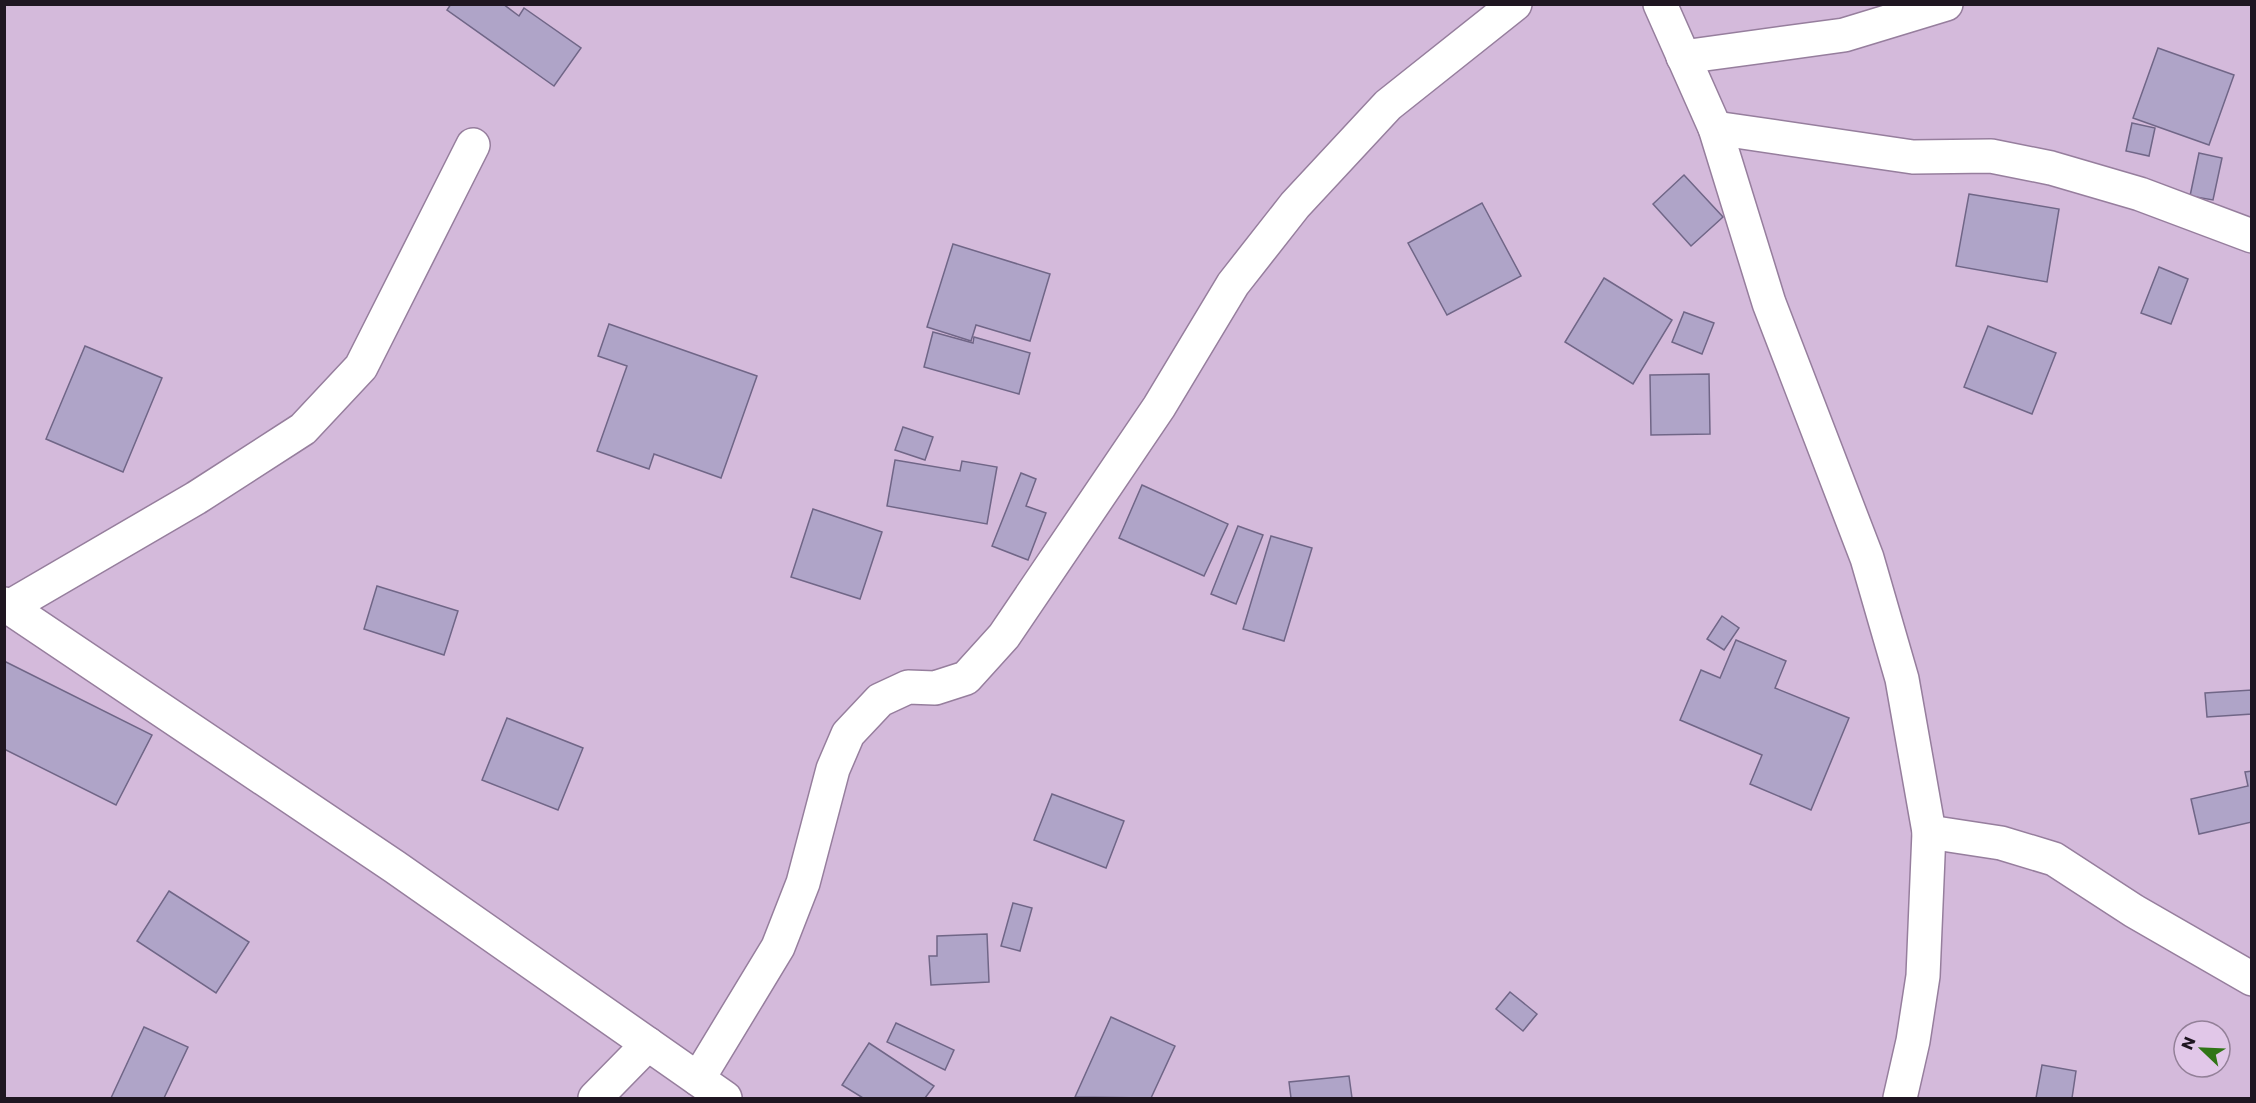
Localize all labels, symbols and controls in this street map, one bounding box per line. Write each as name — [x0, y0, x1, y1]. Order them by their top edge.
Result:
north arrow — [2172, 1019, 2232, 1079]
text: N — [2176, 1033, 2202, 1053]

